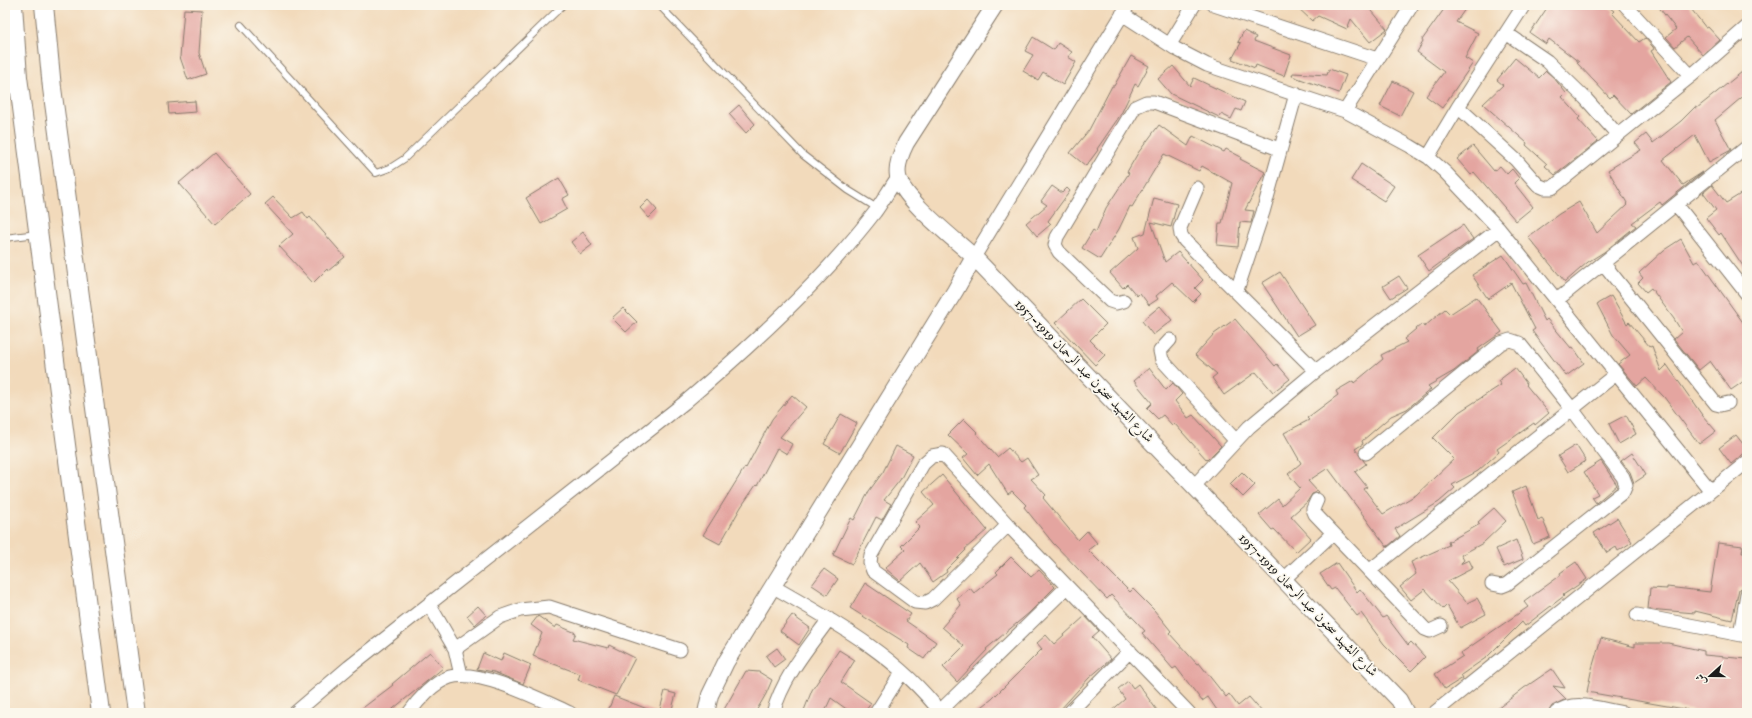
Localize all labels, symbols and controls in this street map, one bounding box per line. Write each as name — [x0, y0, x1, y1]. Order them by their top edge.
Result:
street label: شارع الشهيد سحنون عبد الرحمان 1919-1957 — [1009, 295, 1158, 448]
street label: شارع الشهيد سحنون عبد الرحمان 1919-1957 — [1233, 529, 1382, 682]
north arrow — [1690, 656, 1730, 696]
text: ش — [1693, 672, 1710, 687]

